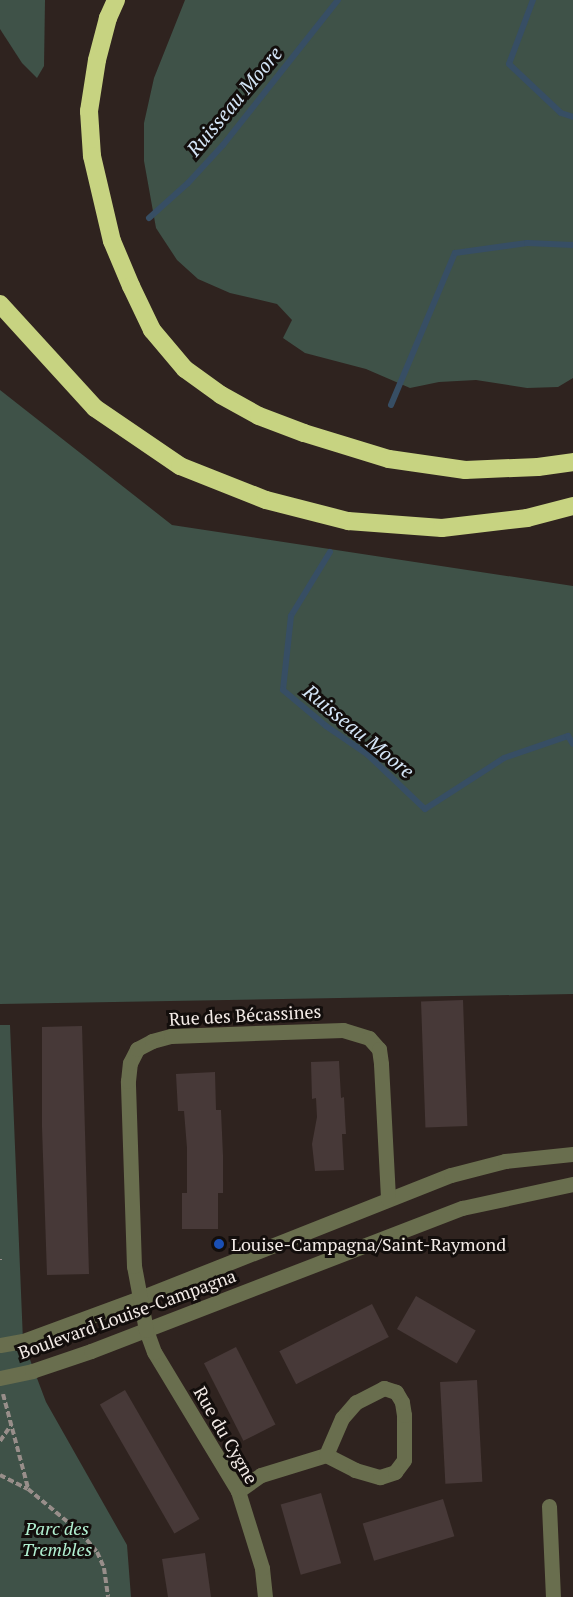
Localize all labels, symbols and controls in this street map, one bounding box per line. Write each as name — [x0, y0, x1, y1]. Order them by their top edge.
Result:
water label: Ruisseau Moore — [181, 41, 287, 161]
water label: Ruisseau Moore — [299, 679, 419, 783]
street label: Rue des Bécassines — [168, 1000, 322, 1030]
place label: Louise-Campagna/Saint-Raymond — [231, 1233, 506, 1255]
marker: Louise-Campagna/Saint-Raymond — [212, 1237, 226, 1251]
street label: Boulevard Louise-Campagna — [15, 1265, 239, 1363]
street label: Rue du Cygne — [189, 1382, 263, 1488]
park label: Parc des Trembles — [22, 1518, 92, 1561]

